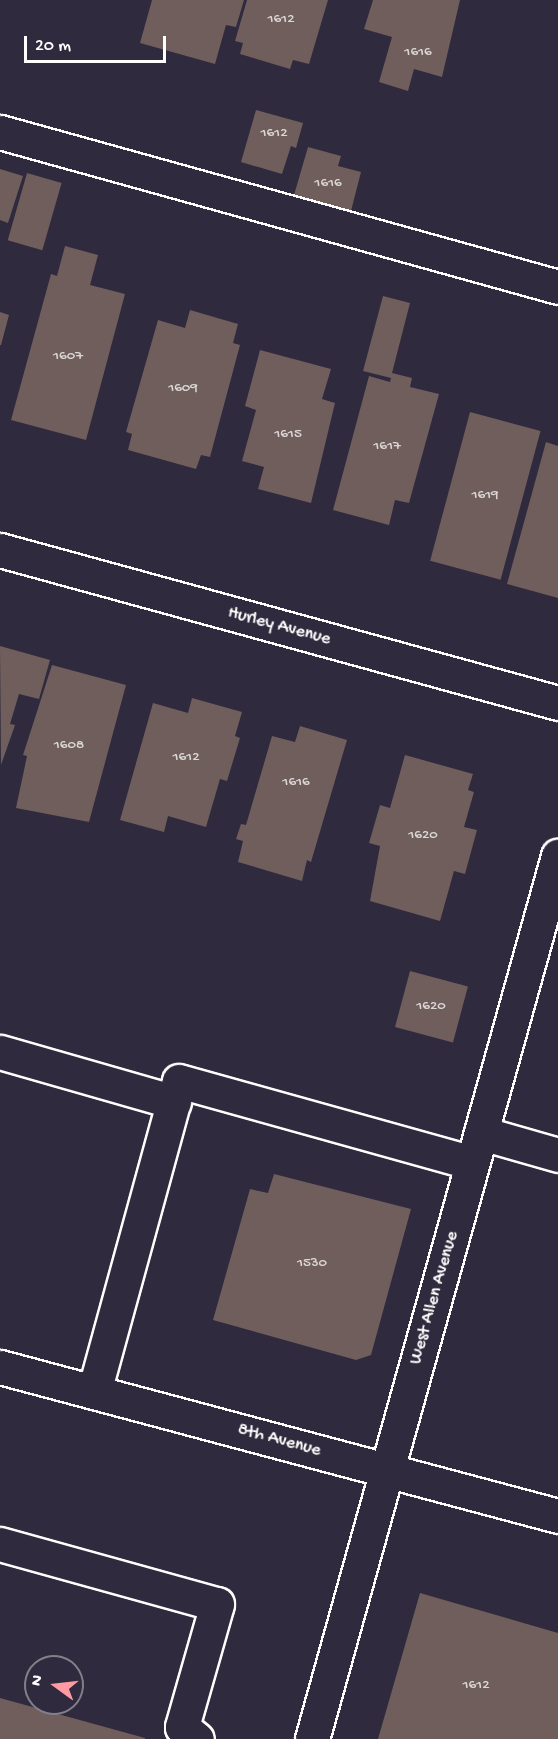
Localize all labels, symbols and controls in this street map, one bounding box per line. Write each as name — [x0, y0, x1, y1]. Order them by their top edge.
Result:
house number: 1612 — [267, 11, 295, 29]
scale bar — [27, 24, 170, 62]
text: 20 m — [35, 36, 71, 57]
house number: 1616 — [404, 44, 432, 62]
house number: 1612 — [260, 125, 288, 143]
house number: 1616 — [314, 175, 342, 193]
house number: 1607 — [53, 348, 83, 366]
house number: 1609 — [168, 380, 198, 398]
house number: 1615 — [274, 426, 302, 444]
house number: 1617 — [373, 438, 401, 456]
house number: 1619 — [471, 487, 499, 505]
street label: Hurley Avenue — [225, 603, 333, 651]
house number: 1608 — [54, 737, 84, 755]
house number: 1612 — [172, 749, 200, 767]
house number: 1616 — [282, 774, 310, 792]
house number: 1620 — [408, 827, 438, 845]
house number: 1620 — [416, 998, 446, 1016]
street label: West Allen Avenue — [406, 1229, 464, 1367]
house number: 1530 — [297, 1255, 327, 1273]
street label: 8th Avenue — [235, 1420, 323, 1462]
north arrow — [24, 1655, 84, 1715]
text: N — [28, 1673, 49, 1688]
house number: 1612 — [462, 1677, 490, 1695]

